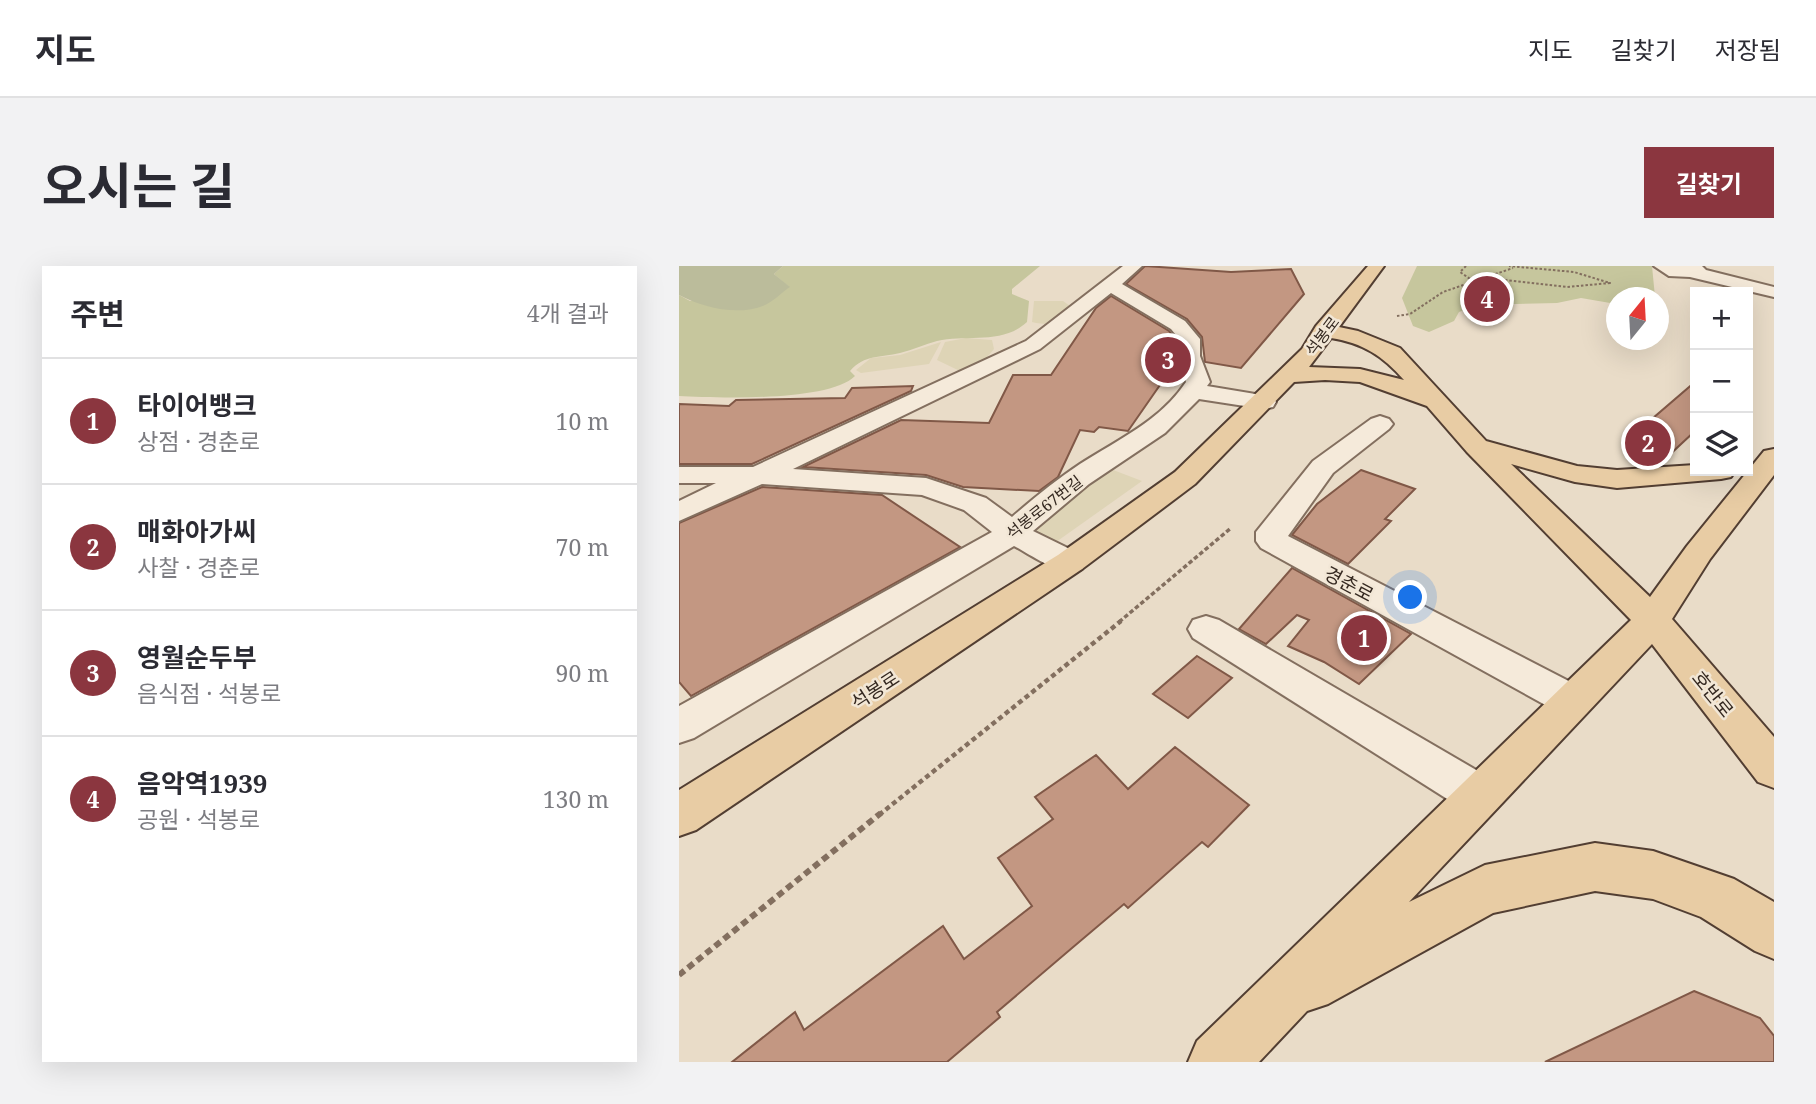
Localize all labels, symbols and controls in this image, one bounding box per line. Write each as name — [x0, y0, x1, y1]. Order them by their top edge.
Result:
text: 지도 — [35, 27, 96, 72]
text: 지도 — [1528, 33, 1573, 66]
text: 길찾기 — [1611, 33, 1677, 66]
text: 저장됨 — [1715, 33, 1781, 66]
button: 길찾기 — [1644, 147, 1774, 218]
text: 오시는 길 — [42, 152, 235, 218]
pin: 4 — [1464, 273, 1510, 325]
north arrow — [1606, 287, 1669, 350]
map controls — [1690, 287, 1753, 476]
button: + — [1690, 287, 1753, 350]
text: 주변 — [70, 293, 125, 334]
text: 4개 결과 — [527, 297, 609, 329]
street label: 석봉로 — [1300, 312, 1344, 360]
pin: 3 — [1145, 334, 1191, 386]
button: − — [1690, 350, 1753, 413]
text: 타이어뱅크 — [137, 387, 257, 423]
text: 1 — [87, 405, 100, 437]
text: 10 m — [556, 405, 609, 437]
button: layers — [1690, 413, 1753, 476]
pin: 2 — [1625, 417, 1671, 469]
text: 상점 · 경춘로 — [137, 425, 261, 457]
street label: 석봉로67번길 — [1001, 470, 1087, 544]
text: 매화아가씨 — [137, 513, 257, 549]
text: 2 — [87, 531, 100, 563]
text: 70 m — [556, 531, 609, 563]
text: 사찰 · 경춘로 — [137, 551, 261, 583]
street label: 경춘로 — [1320, 560, 1378, 608]
your location — [1393, 580, 1427, 614]
pin: 1 — [1341, 612, 1387, 664]
text: 영월순두부 — [137, 639, 257, 675]
text: 3 — [87, 657, 100, 689]
text: 90 m — [556, 657, 609, 689]
street label: 석봉로 — [846, 665, 904, 715]
street label: 호반로 — [1686, 665, 1740, 723]
text: 음식점 · 석봉로 — [137, 677, 282, 709]
text: 음악역1939 — [137, 765, 268, 801]
text: 4 — [87, 783, 100, 815]
text: 130 m — [543, 783, 609, 815]
text: 공원 · 석봉로 — [137, 803, 261, 835]

